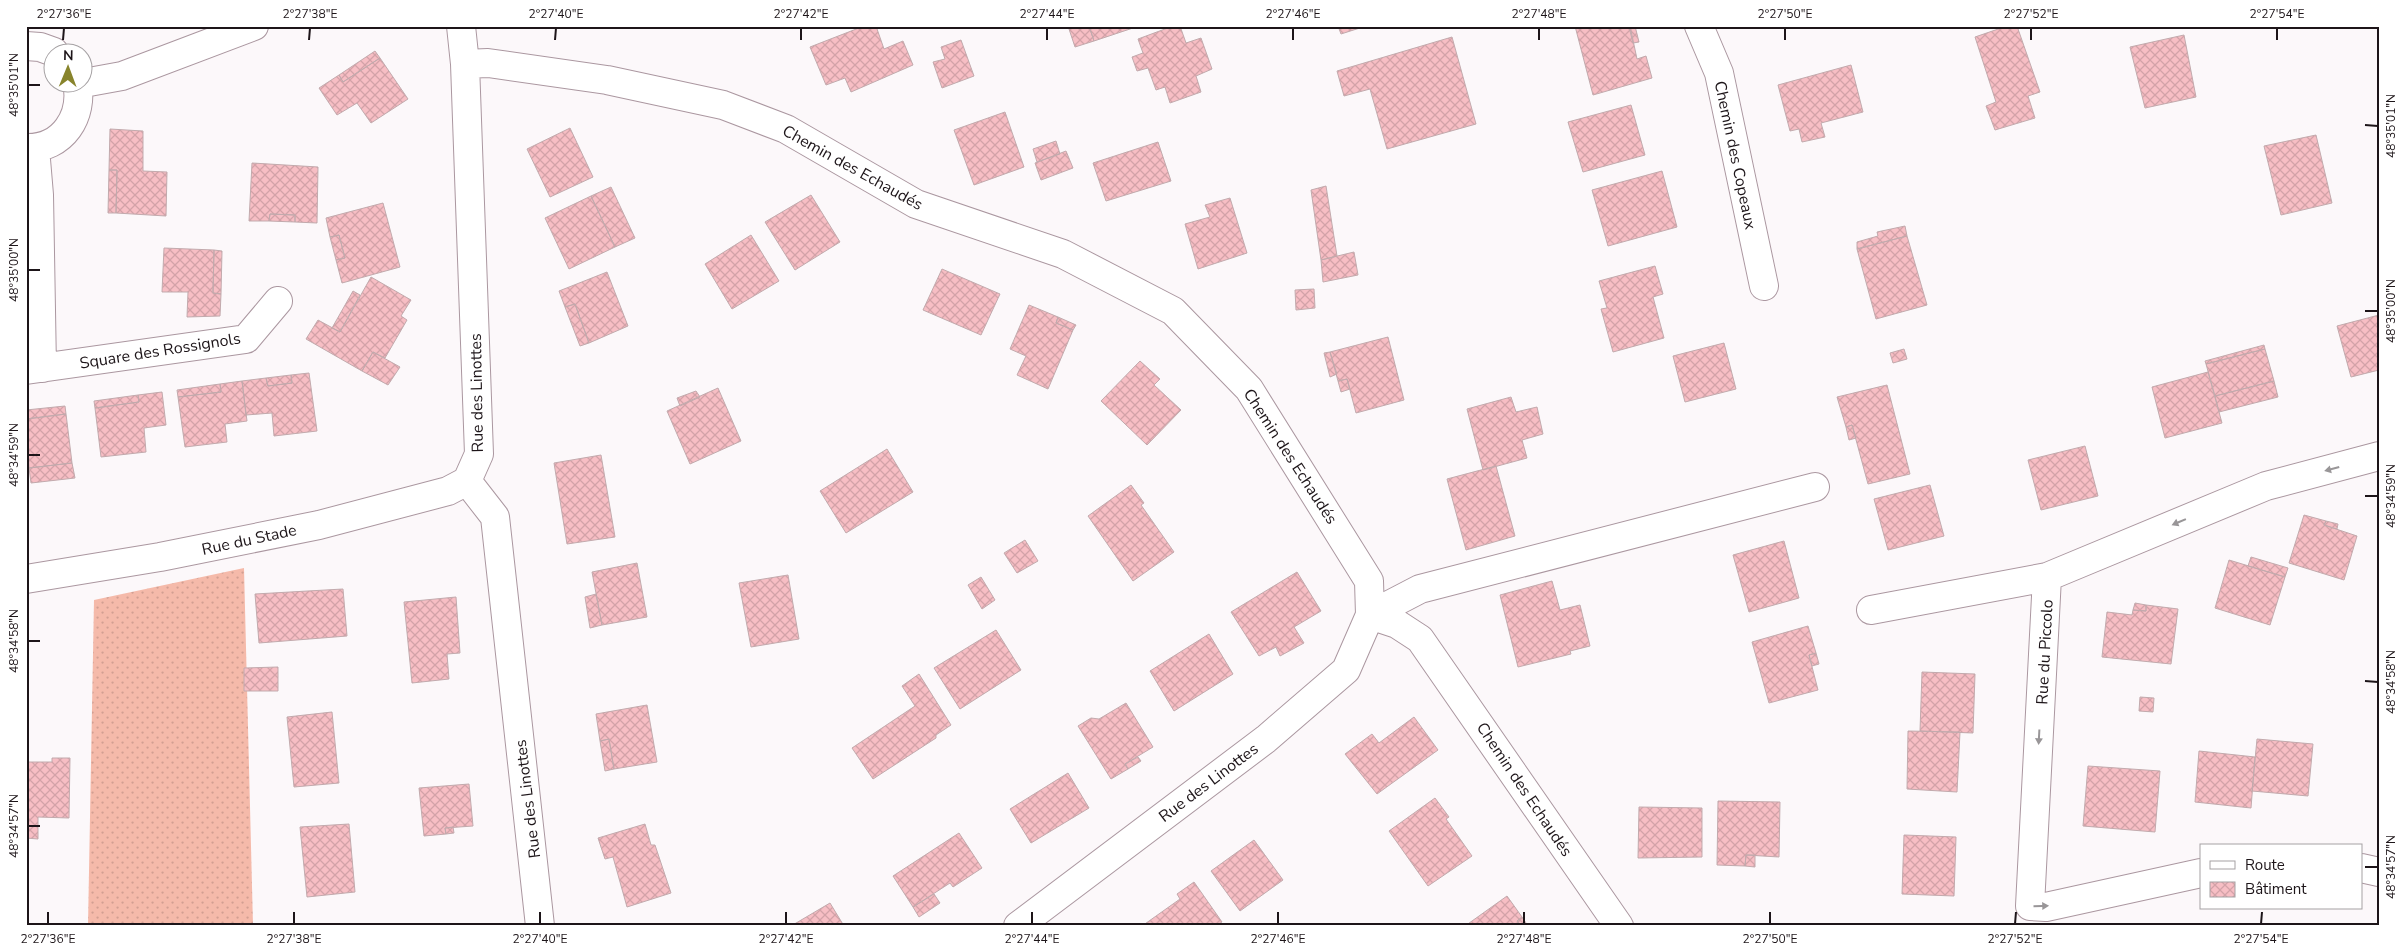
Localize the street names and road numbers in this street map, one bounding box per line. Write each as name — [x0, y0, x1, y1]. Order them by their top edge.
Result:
street label: Chemin des Copeaux — [1709, 79, 1762, 232]
street label: Chemin des Echaudés — [778, 120, 927, 216]
street label: Square des Rossignols — [78, 327, 242, 375]
street label: Rue des Linottes — [465, 333, 489, 453]
street label: Chemin des Echaudés — [1238, 385, 1342, 529]
street label: Rue du Stade — [200, 519, 299, 561]
street label: Rue du Piccolo — [2031, 599, 2059, 705]
street label: Chemin des Echaudés — [1471, 718, 1577, 861]
street label: Rue des Linottes — [510, 738, 546, 859]
street label: Rue des Linottes — [1154, 738, 1263, 828]

